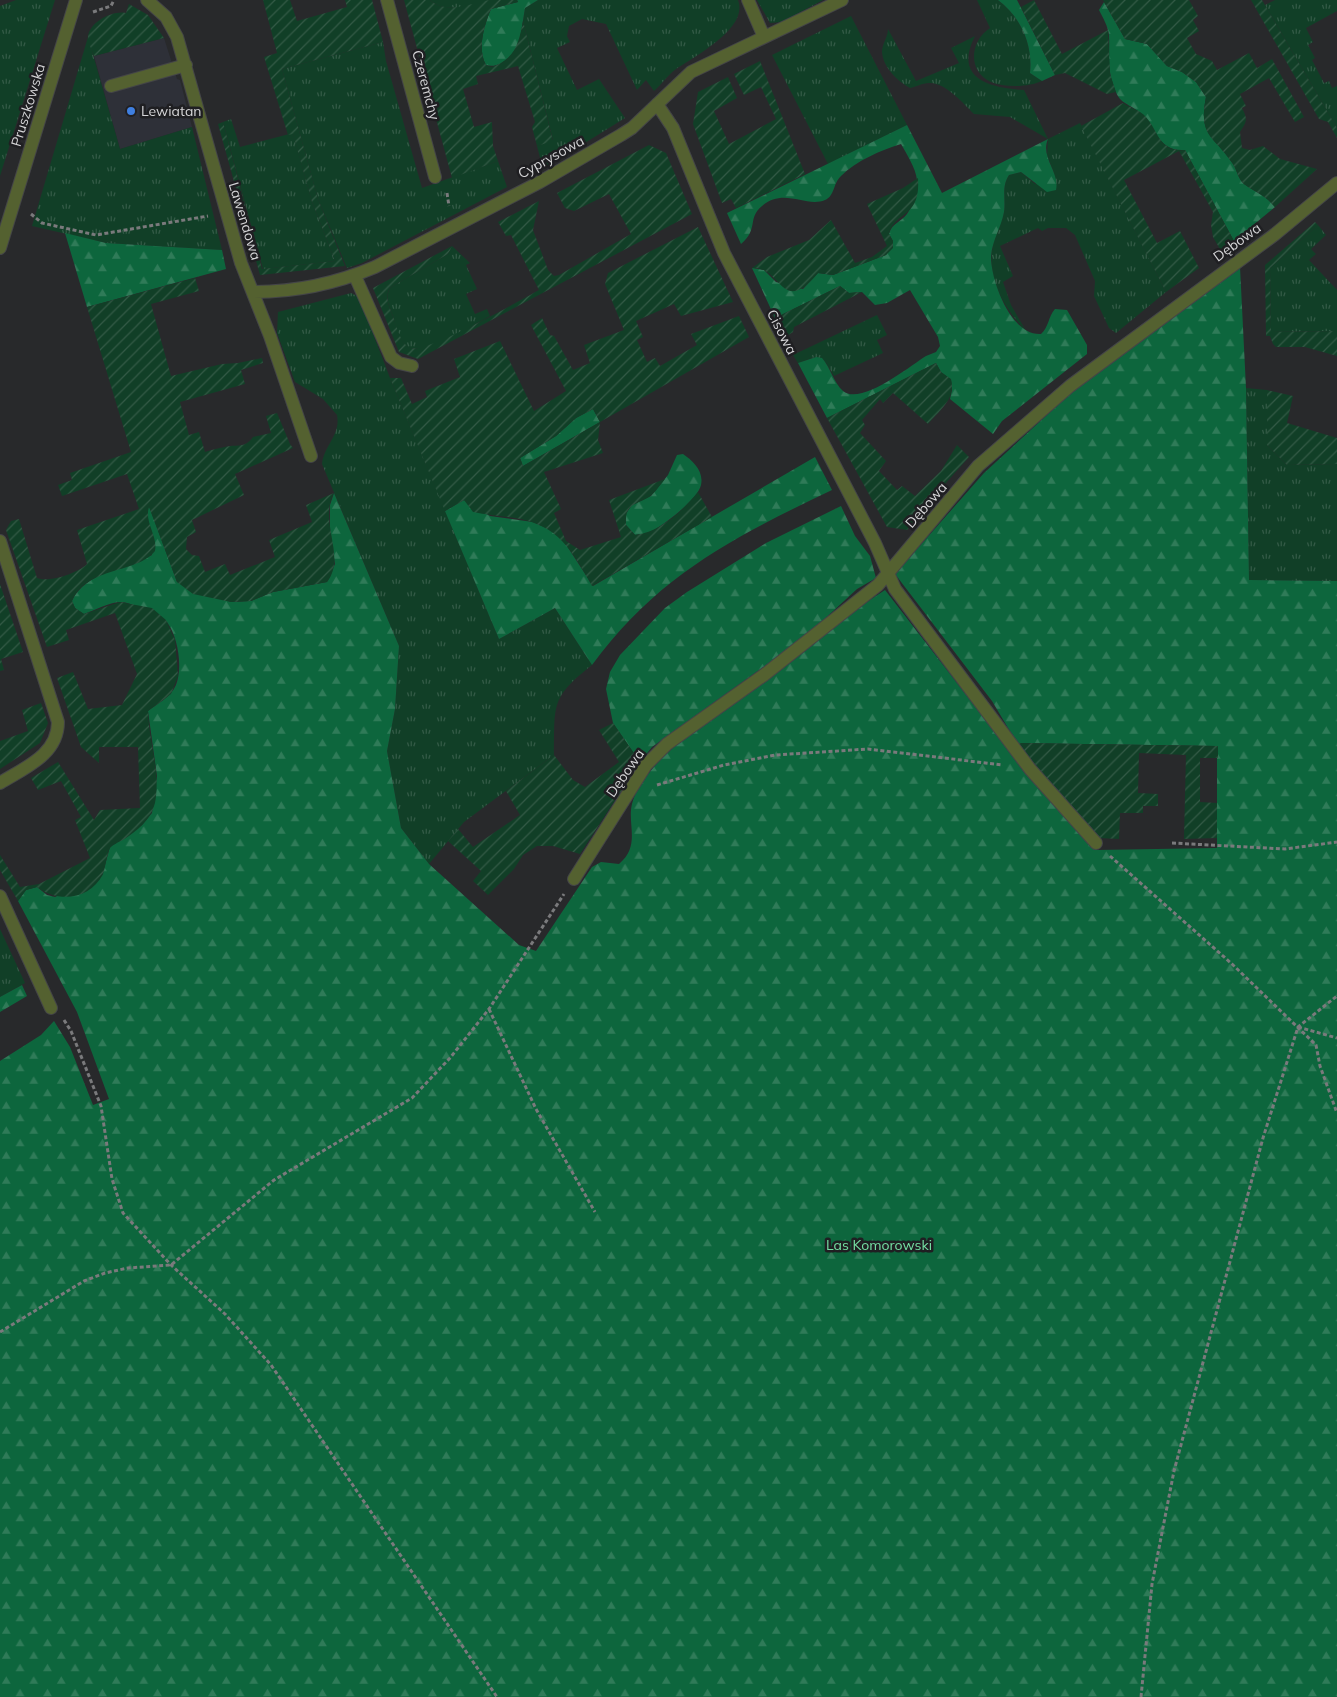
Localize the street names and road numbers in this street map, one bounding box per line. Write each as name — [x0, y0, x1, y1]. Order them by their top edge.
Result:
street label: Czeremchy — [408, 48, 444, 122]
street label: Pruszkowska — [7, 61, 49, 149]
street label: Cyprysowa — [515, 131, 587, 183]
street label: Lawendowa — [225, 180, 265, 262]
street label: Dębowa — [1210, 219, 1264, 265]
street label: Cisowa — [763, 306, 801, 358]
street label: Dębowa — [901, 478, 951, 532]
street label: Dębowa — [602, 745, 648, 801]

